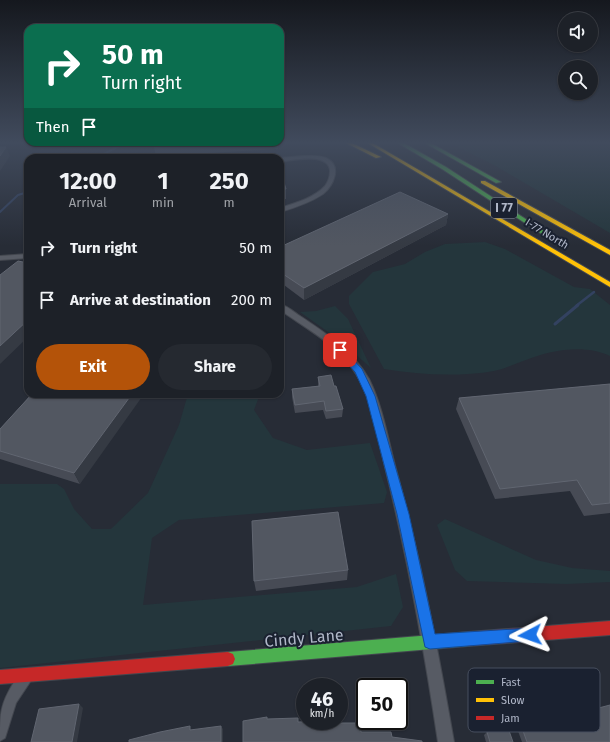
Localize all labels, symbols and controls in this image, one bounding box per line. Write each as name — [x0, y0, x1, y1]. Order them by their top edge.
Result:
map controls — [558, 12, 598, 100]
button: sound — [558, 12, 598, 52]
text: 50 m — [102, 38, 164, 71]
icon: right — [36, 40, 88, 92]
button: search — [558, 60, 598, 100]
text: Turn right — [102, 72, 182, 94]
icon: arrive — [78, 116, 100, 138]
text: Then — [36, 118, 70, 136]
text: 12:00 — [59, 167, 117, 195]
text: 1 — [157, 167, 169, 195]
text: 250 — [209, 167, 249, 195]
text: Arrival — [69, 195, 107, 210]
text: min — [152, 195, 174, 210]
text: m — [224, 195, 235, 210]
road number: I 77 — [491, 198, 517, 218]
street label: I-77 North — [523, 216, 571, 252]
icon: right — [36, 237, 58, 259]
text: Turn right — [70, 239, 137, 257]
text: 50 m — [239, 239, 272, 257]
icon: arrive — [36, 289, 58, 311]
text: Arrive at destination — [70, 291, 211, 309]
text: 200 m — [231, 291, 272, 309]
pin — [323, 333, 357, 367]
icon: arrive — [329, 339, 351, 361]
button: Exit — [36, 344, 150, 390]
button: Share — [158, 344, 272, 390]
position arrow — [509, 614, 551, 656]
street label: Cindy Lane — [264, 625, 344, 651]
legend — [468, 668, 600, 732]
text: Fast — [501, 676, 521, 689]
speed limit sign: 50 — [356, 678, 408, 730]
text: 46 — [311, 687, 333, 711]
text: Slow — [501, 694, 525, 707]
text: km/h — [310, 708, 334, 720]
text: Jam — [501, 712, 520, 725]

